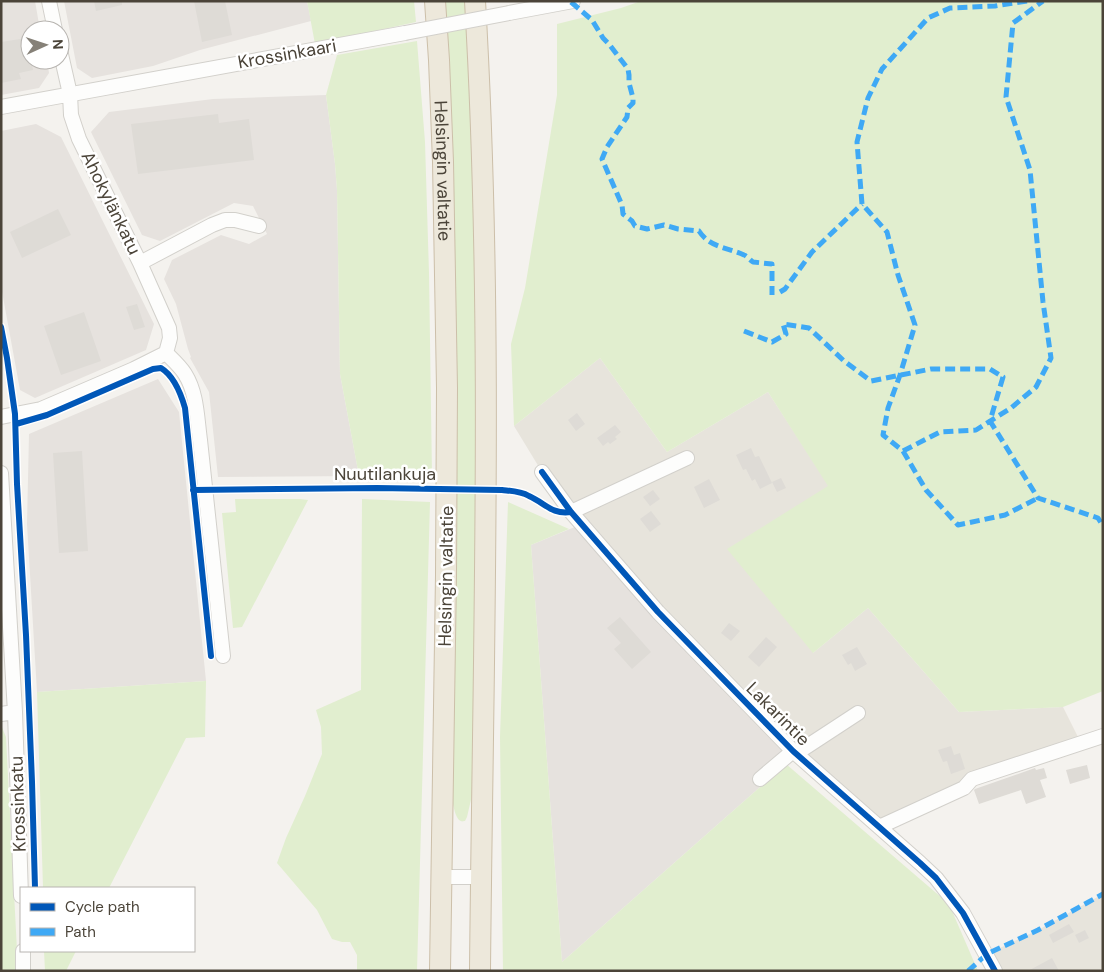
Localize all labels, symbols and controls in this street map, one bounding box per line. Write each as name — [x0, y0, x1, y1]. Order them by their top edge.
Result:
north arrow — [20, 20, 70, 70]
street label: Krossinkaari — [236, 34, 338, 74]
text: N — [49, 39, 67, 50]
street label: Helsingin valtatie — [429, 100, 456, 241]
street label: Ahokylänkatu — [76, 147, 146, 259]
street label: Nuutilankuja — [334, 462, 436, 486]
street label: Helsingin valtatie — [433, 505, 459, 647]
street label: Lakarintie — [741, 677, 815, 751]
street label: Krossinkatu — [4, 756, 32, 852]
legend — [20, 887, 195, 952]
text: Cycle path — [65, 897, 140, 917]
text: Path — [65, 922, 96, 942]

